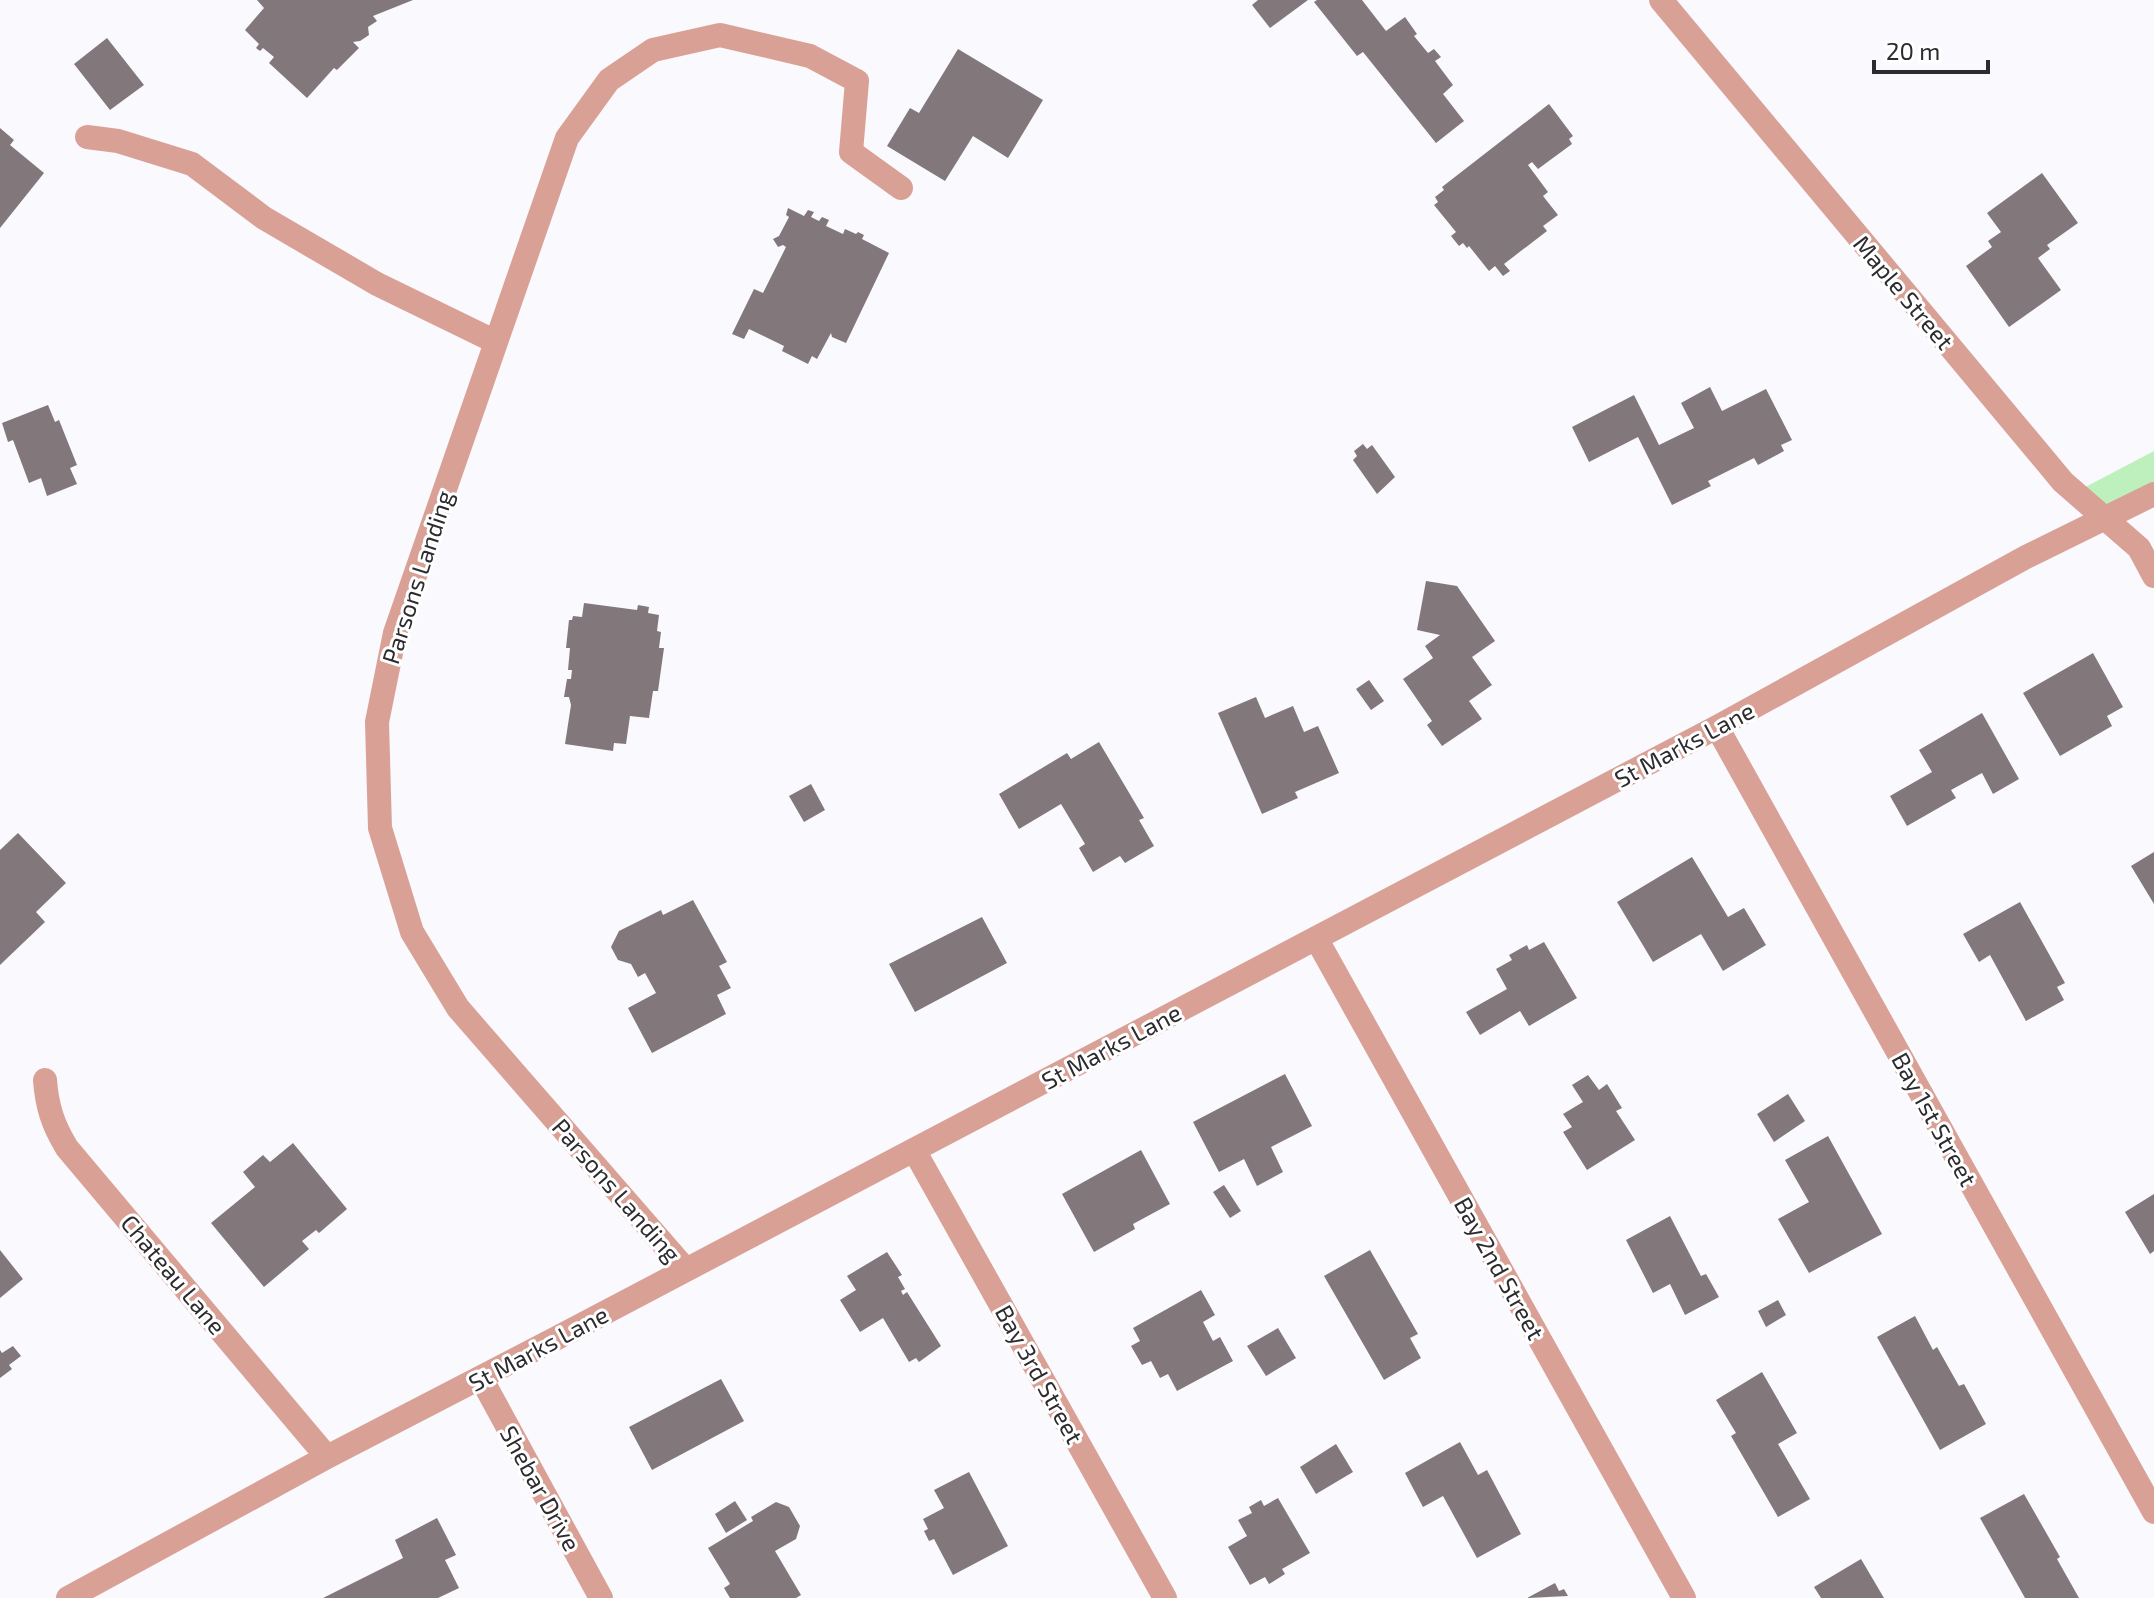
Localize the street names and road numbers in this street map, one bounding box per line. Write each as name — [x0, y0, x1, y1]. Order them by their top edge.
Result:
street label: Maple Street — [1848, 229, 1960, 355]
street label: Parsons Landing — [375, 487, 459, 667]
street label: St Marks Lane — [1609, 695, 1759, 793]
street label: St Marks Lane — [1036, 997, 1186, 1095]
street label: Bay 1st Street — [1886, 1047, 1984, 1191]
street label: Parsons Landing — [547, 1112, 687, 1268]
street label: Bay 2nd Street — [1449, 1192, 1551, 1344]
street label: Chateau Lane — [116, 1208, 232, 1340]
street label: St Marks Lane — [463, 1299, 613, 1397]
street label: Bay 3rd Street — [990, 1300, 1090, 1448]
street label: Shebar Drive — [495, 1420, 587, 1556]

